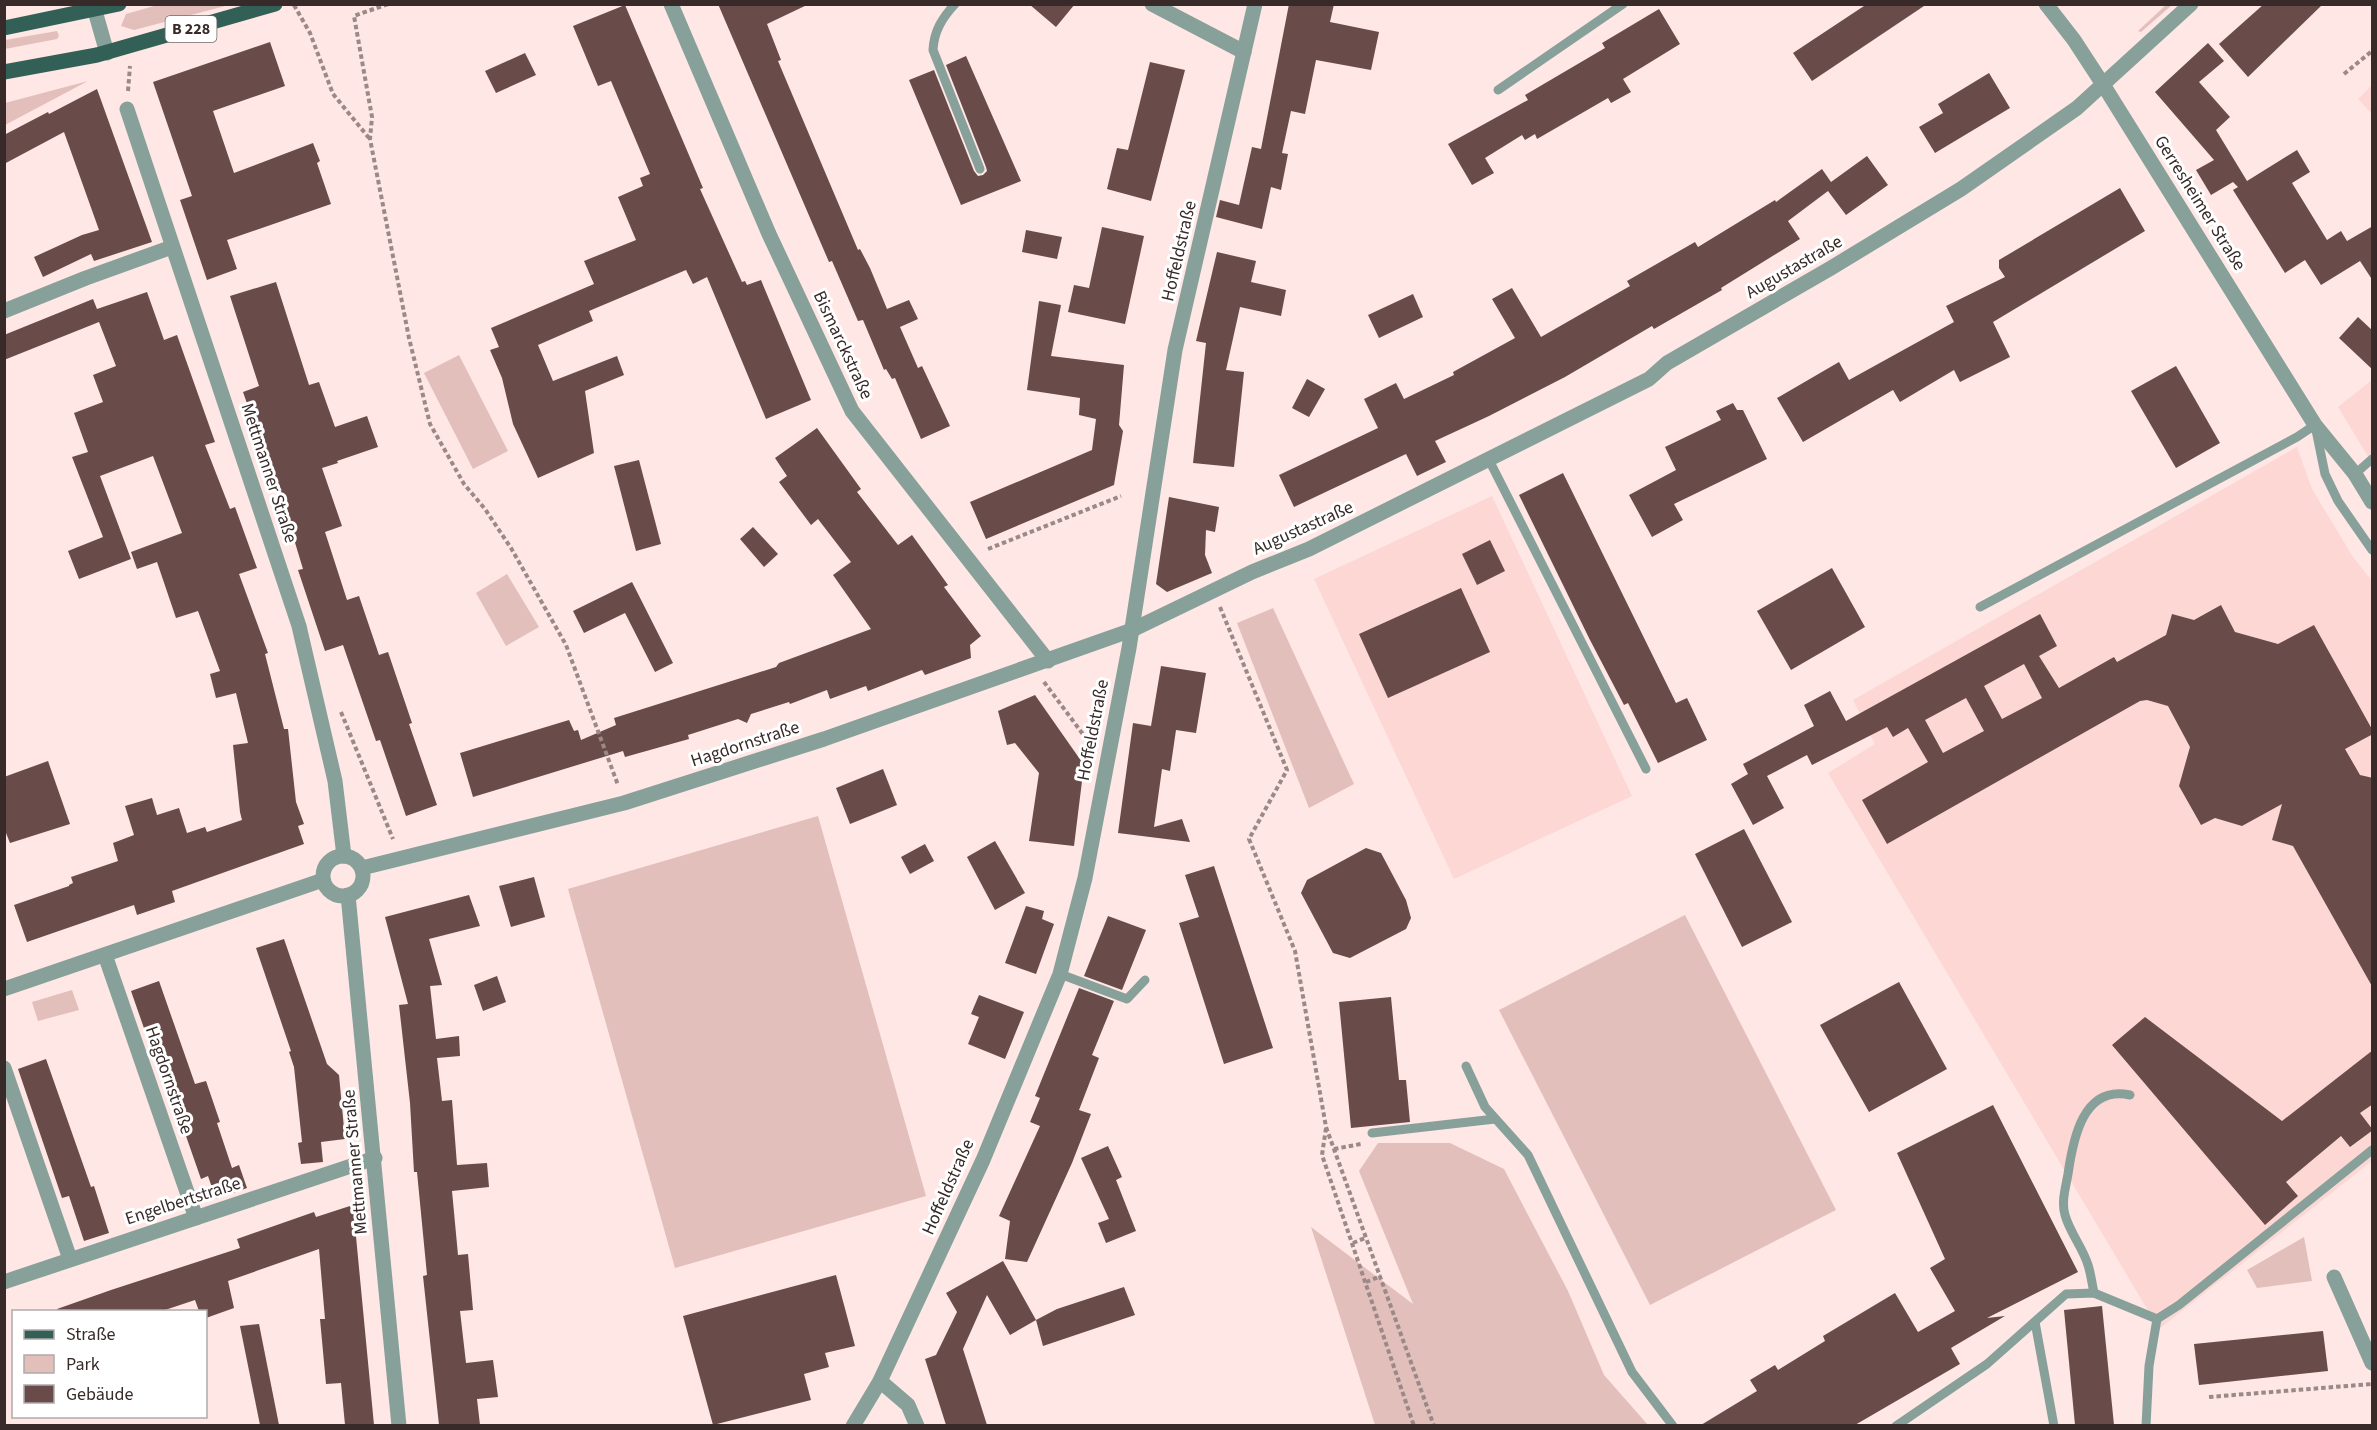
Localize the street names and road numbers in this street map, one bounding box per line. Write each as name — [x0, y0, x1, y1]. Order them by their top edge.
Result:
road number: B 228 — [166, 16, 216, 42]
street label: Gerresheimer Straße — [2148, 131, 2252, 275]
street label: Hoffeldstraße — [1155, 198, 1203, 304]
street label: Augustastraße — [1741, 229, 1847, 305]
street label: Bismarckstraße — [807, 287, 879, 403]
street label: Mettmanner Straße — [235, 400, 303, 546]
street label: Augustastraße — [1249, 495, 1357, 561]
street label: Hoffeldstraße — [1071, 677, 1115, 783]
street label: Hagdornstraße — [687, 715, 803, 773]
street label: Hagdornstraße — [139, 1023, 199, 1138]
street label: Mettmanner Straße — [336, 1088, 374, 1236]
street label: Hoffeldstraße — [916, 1135, 980, 1239]
street label: Engelbertstraße — [122, 1171, 244, 1231]

